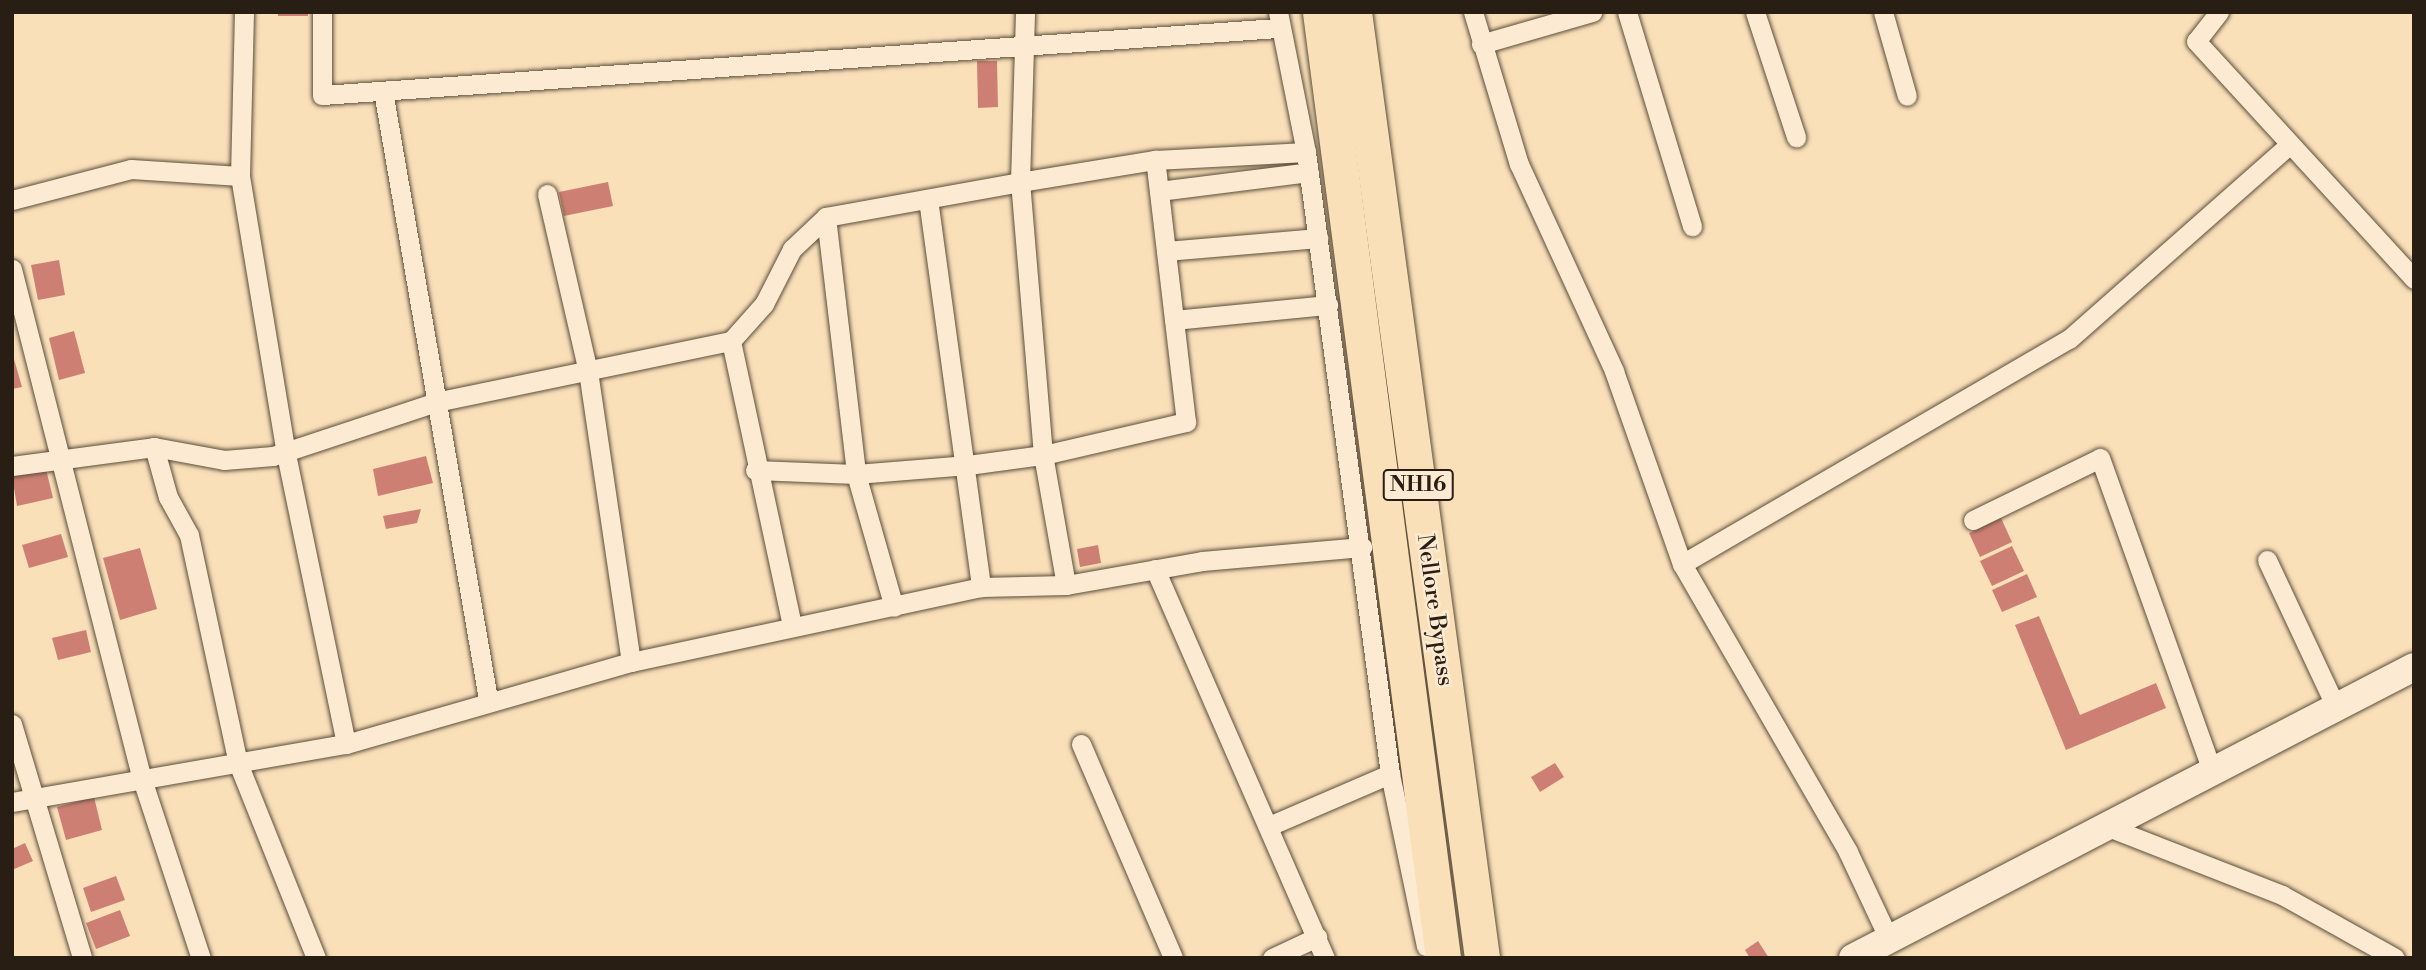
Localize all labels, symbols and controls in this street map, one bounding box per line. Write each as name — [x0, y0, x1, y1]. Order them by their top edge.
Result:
road number: NH16 — [1381, 468, 1455, 503]
street label: Nellore Bypass — [1411, 532, 1459, 688]

